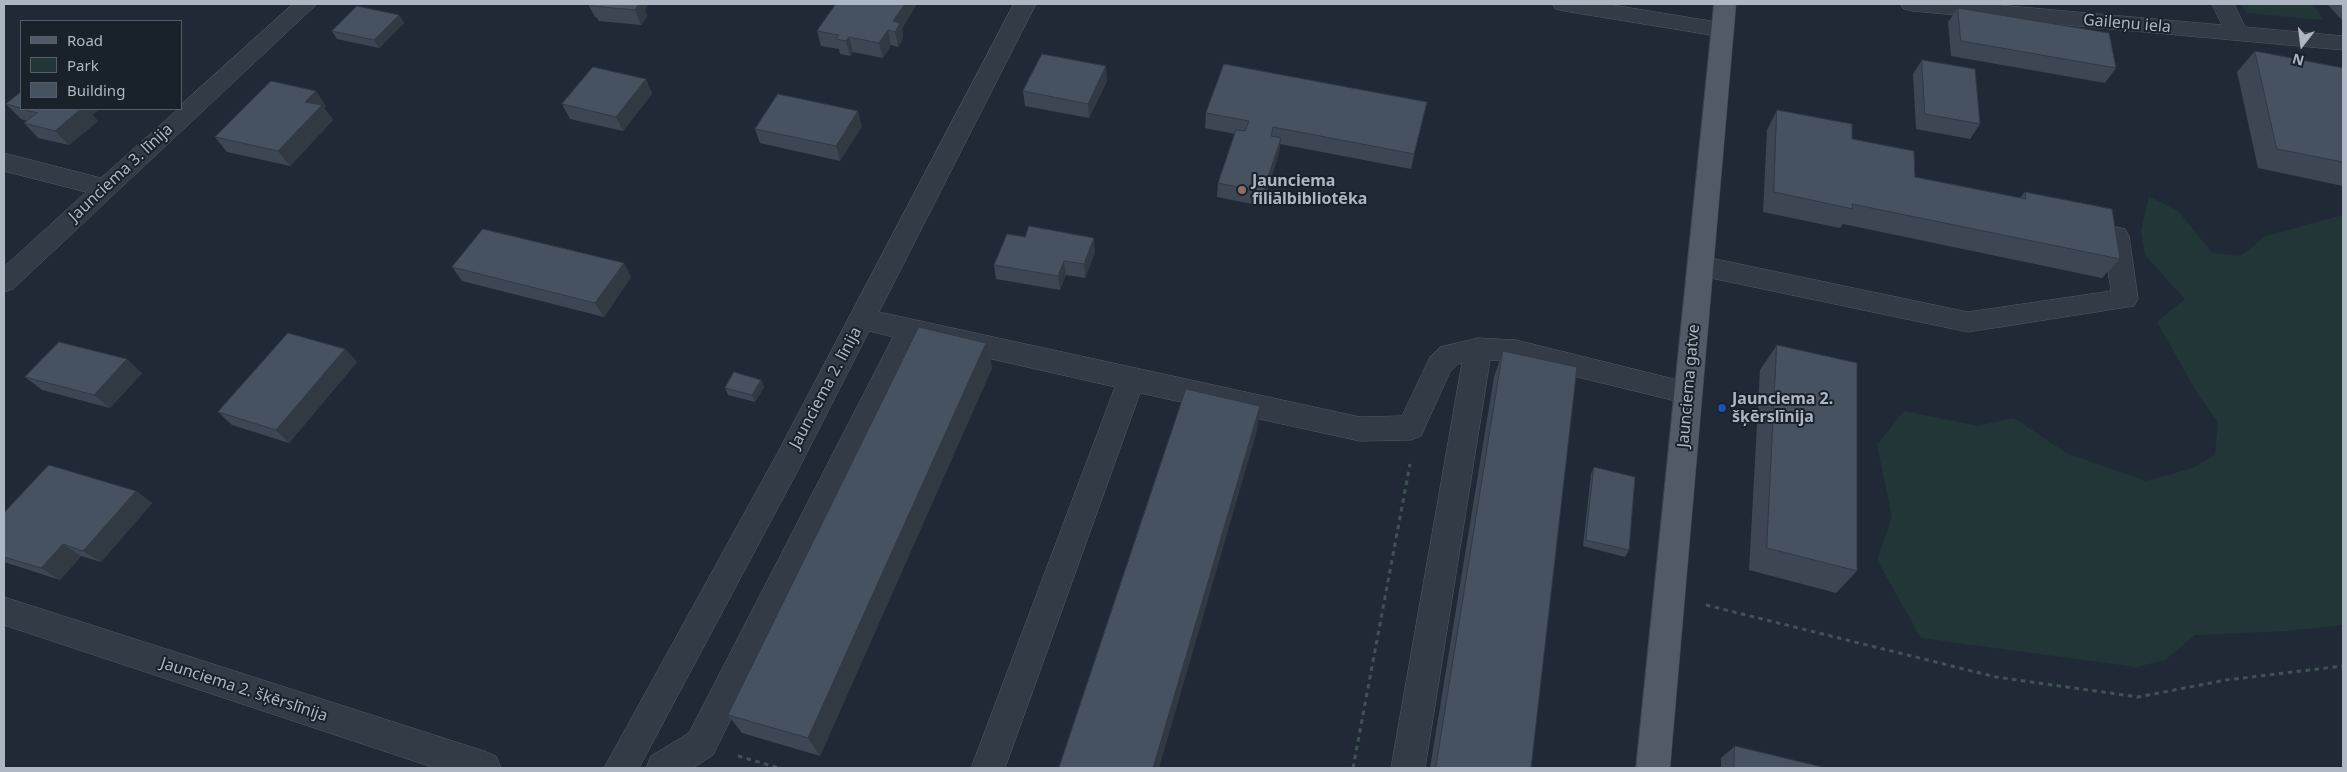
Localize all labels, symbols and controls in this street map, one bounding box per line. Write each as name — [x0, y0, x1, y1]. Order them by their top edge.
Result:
street label: Gaileņu iela — [2082, 11, 2172, 37]
legend — [20, 20, 182, 110]
north arrow — [2277, 20, 2327, 70]
text: Road — [67, 30, 103, 50]
text: N — [2290, 49, 2306, 71]
text: Park — [67, 55, 99, 75]
text: Building — [67, 80, 125, 100]
street label: Jaunciema 3. līnija — [65, 120, 177, 226]
place label: Jaunciema filiālbibliotēka — [1252, 171, 1367, 209]
marker: Jaunciema filiālbibliotēka — [1236, 184, 1248, 196]
street label: Jaunciema 2. līnija — [786, 324, 866, 452]
street label: Jaunciema gatve — [1674, 324, 1704, 448]
place label: Jaunciema 2. šķērslīnija — [1732, 389, 1833, 427]
marker: Jaunciema 2. šķērslīnija — [1716, 402, 1728, 414]
street label: Jaunciema 2. šķērslīnija — [158, 654, 330, 726]

